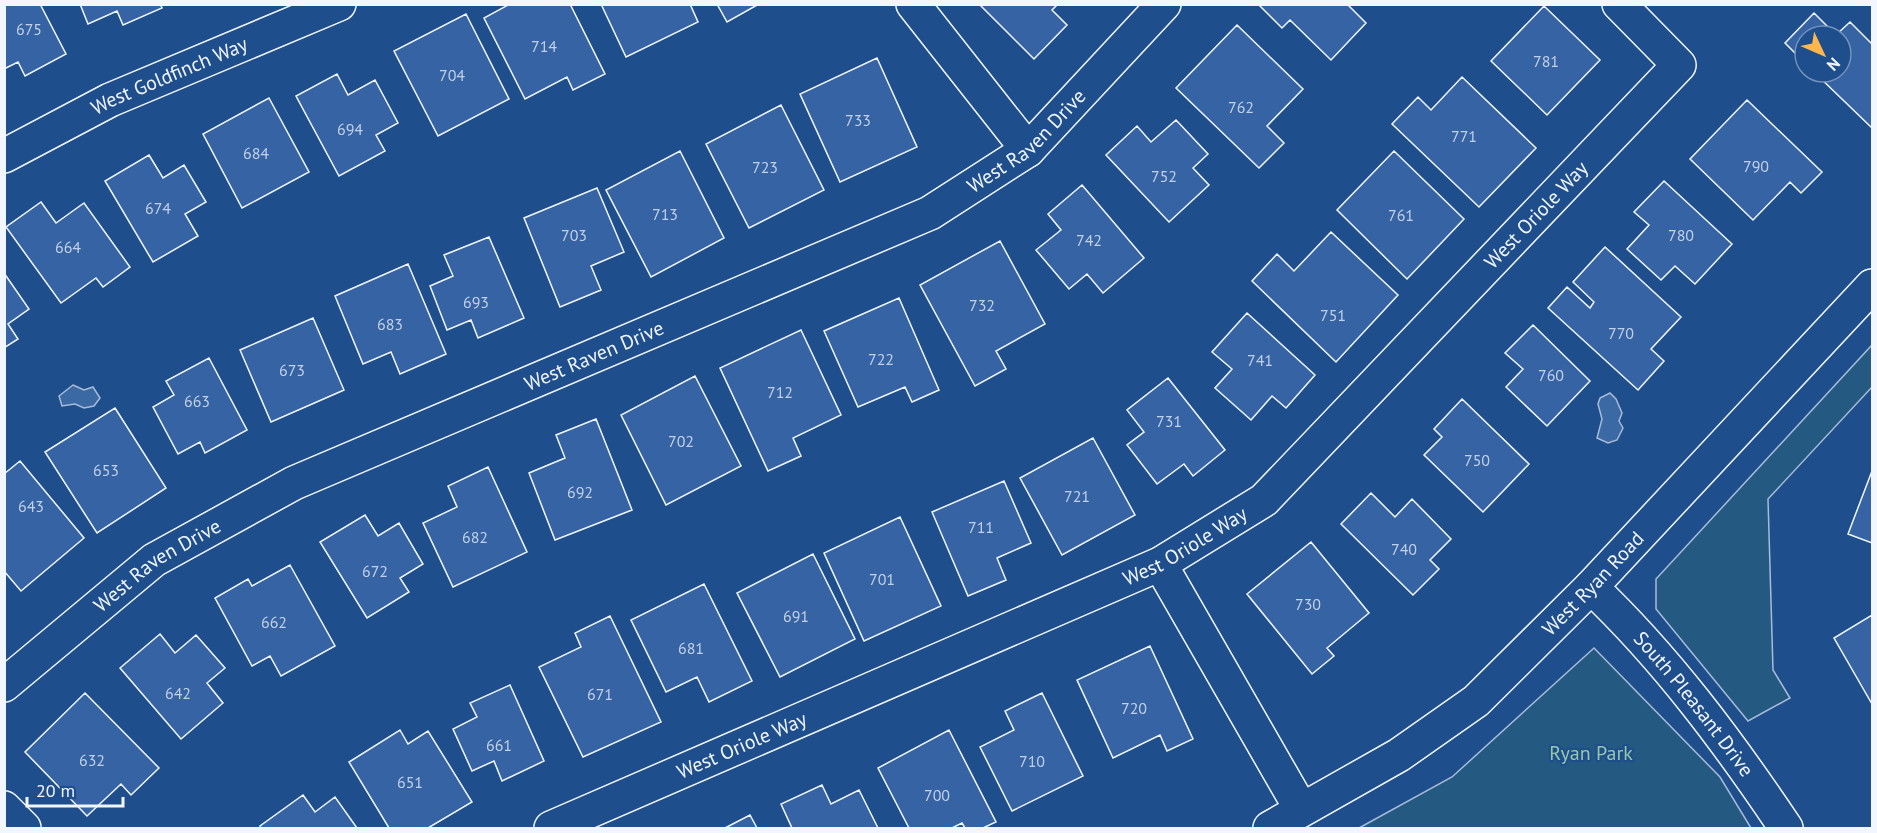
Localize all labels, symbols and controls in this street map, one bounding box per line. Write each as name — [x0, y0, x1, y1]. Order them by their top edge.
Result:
house number: 675 — [16, 19, 42, 39]
north arrow — [1793, 24, 1853, 84]
street label: West Goldfinch Way — [86, 31, 252, 121]
house number: 714 — [531, 36, 557, 56]
house number: 781 — [1533, 51, 1559, 71]
text: N — [1823, 54, 1845, 75]
house number: 704 — [439, 65, 465, 85]
street label: West Raven Drive — [962, 83, 1091, 199]
house number: 762 — [1228, 97, 1254, 117]
house number: 733 — [845, 110, 871, 130]
house number: 694 — [337, 119, 363, 139]
house number: 771 — [1451, 126, 1477, 146]
house number: 684 — [243, 143, 269, 163]
street label: West Oriole Way — [1479, 155, 1594, 274]
house number: 790 — [1743, 156, 1769, 176]
house number: 723 — [752, 157, 778, 177]
house number: 752 — [1151, 166, 1177, 186]
house number: 674 — [145, 198, 171, 218]
house number: 713 — [652, 204, 678, 224]
house number: 761 — [1388, 205, 1414, 225]
house number: 703 — [561, 225, 587, 245]
house number: 780 — [1668, 225, 1694, 245]
house number: 742 — [1076, 230, 1102, 250]
house number: 664 — [55, 237, 81, 257]
house number: 693 — [463, 292, 489, 312]
house number: 732 — [969, 295, 995, 315]
house number: 751 — [1320, 305, 1346, 325]
house number: 683 — [377, 314, 403, 334]
street label: West Raven Drive — [520, 315, 668, 397]
house number: 770 — [1608, 323, 1634, 343]
house number: 722 — [868, 349, 894, 369]
house number: 741 — [1247, 350, 1273, 370]
house number: 673 — [279, 360, 305, 380]
house number: 760 — [1538, 365, 1564, 385]
house number: 712 — [767, 382, 793, 402]
house number: 663 — [184, 391, 210, 411]
house number: 731 — [1156, 411, 1182, 431]
house number: 702 — [668, 431, 694, 451]
house number: 750 — [1464, 450, 1490, 470]
house number: 653 — [93, 460, 119, 480]
house number: 692 — [567, 482, 593, 502]
house number: 721 — [1064, 486, 1090, 506]
house number: 643 — [18, 496, 44, 516]
street label: West Oriole Way — [1119, 500, 1252, 592]
street label: West Raven Drive — [88, 513, 225, 618]
house number: 711 — [968, 517, 994, 537]
street label: West Ryan Road — [1536, 526, 1649, 641]
house number: 682 — [462, 527, 488, 547]
house number: 740 — [1391, 539, 1417, 559]
house number: 672 — [362, 561, 388, 581]
house number: 701 — [869, 569, 895, 589]
house number: 730 — [1295, 594, 1321, 614]
house number: 691 — [783, 606, 809, 626]
house number: 662 — [261, 612, 287, 632]
street label: South Pleasant Drive — [1628, 626, 1760, 782]
house number: 681 — [678, 638, 704, 658]
house number: 642 — [165, 683, 191, 703]
house number: 671 — [587, 684, 613, 704]
house number: 720 — [1121, 698, 1147, 718]
street label: West Oriole Way — [673, 705, 811, 785]
house number: 661 — [486, 735, 512, 755]
park label: Ryan Park — [1549, 740, 1633, 766]
house number: 632 — [79, 750, 105, 770]
house number: 710 — [1019, 751, 1045, 771]
scale bar — [27, 770, 123, 808]
house number: 651 — [397, 772, 423, 792]
text: 20 m — [36, 779, 75, 802]
house number: 700 — [924, 785, 950, 805]

